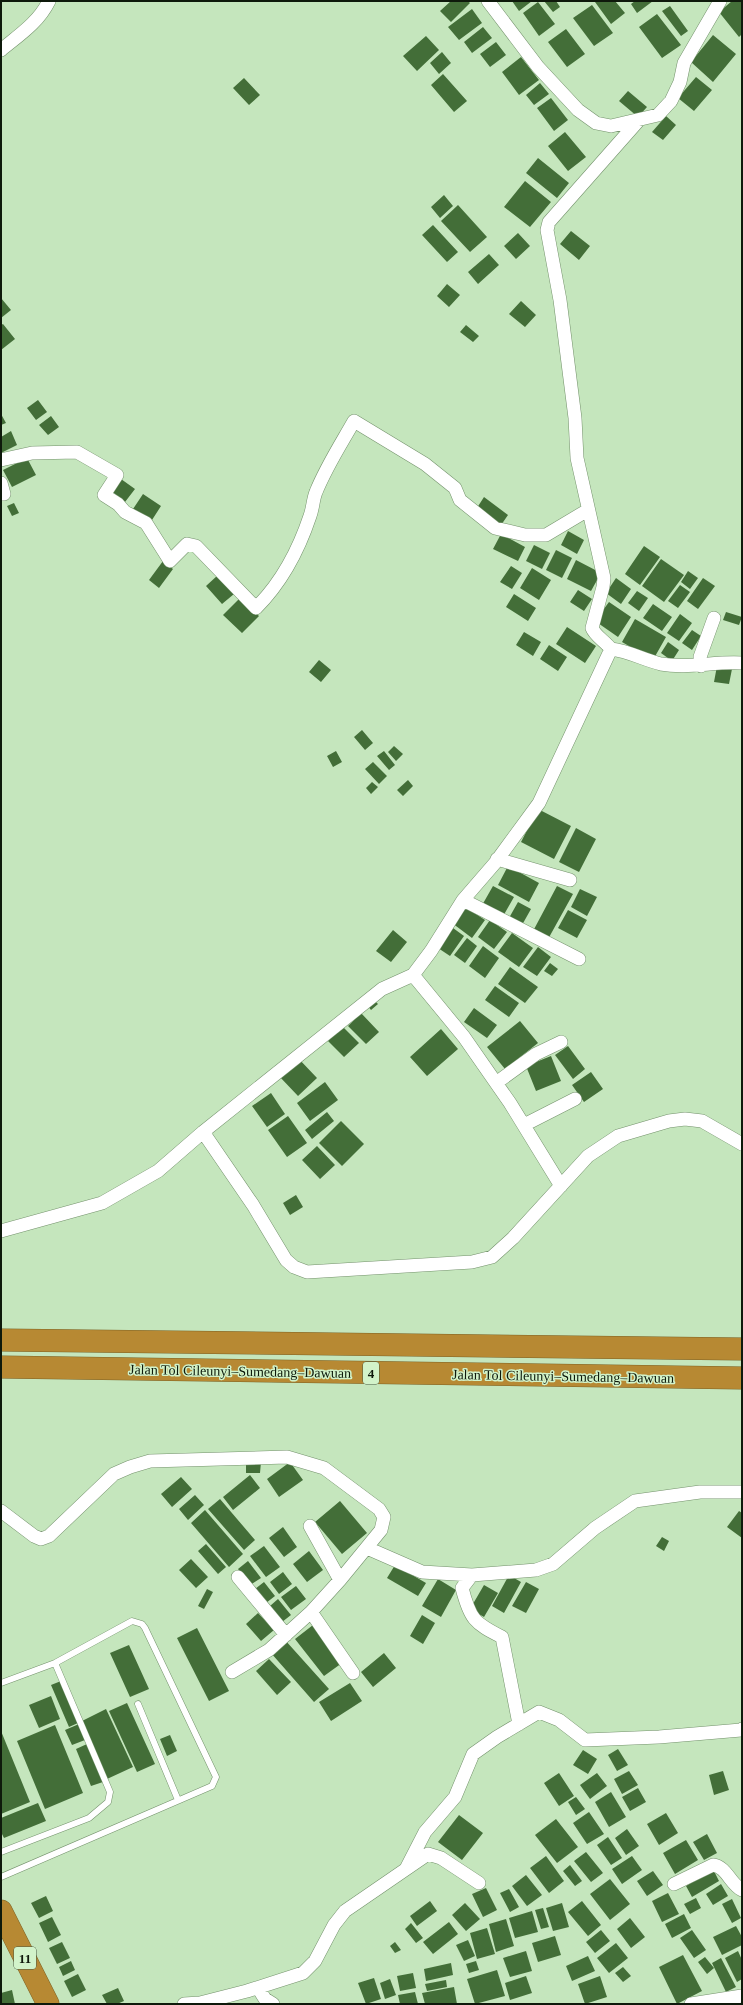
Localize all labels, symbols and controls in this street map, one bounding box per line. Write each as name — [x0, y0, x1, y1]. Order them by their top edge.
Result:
street label: Jalan Tol Cileunyi–Sumedang–Dawuan — [129, 1362, 351, 1381]
road number: 4 — [363, 1362, 379, 1384]
street label: Jalan Tol Cileunyi–Sumedang–Dawuan — [452, 1367, 674, 1386]
road number: 11 — [14, 1947, 36, 1969]

